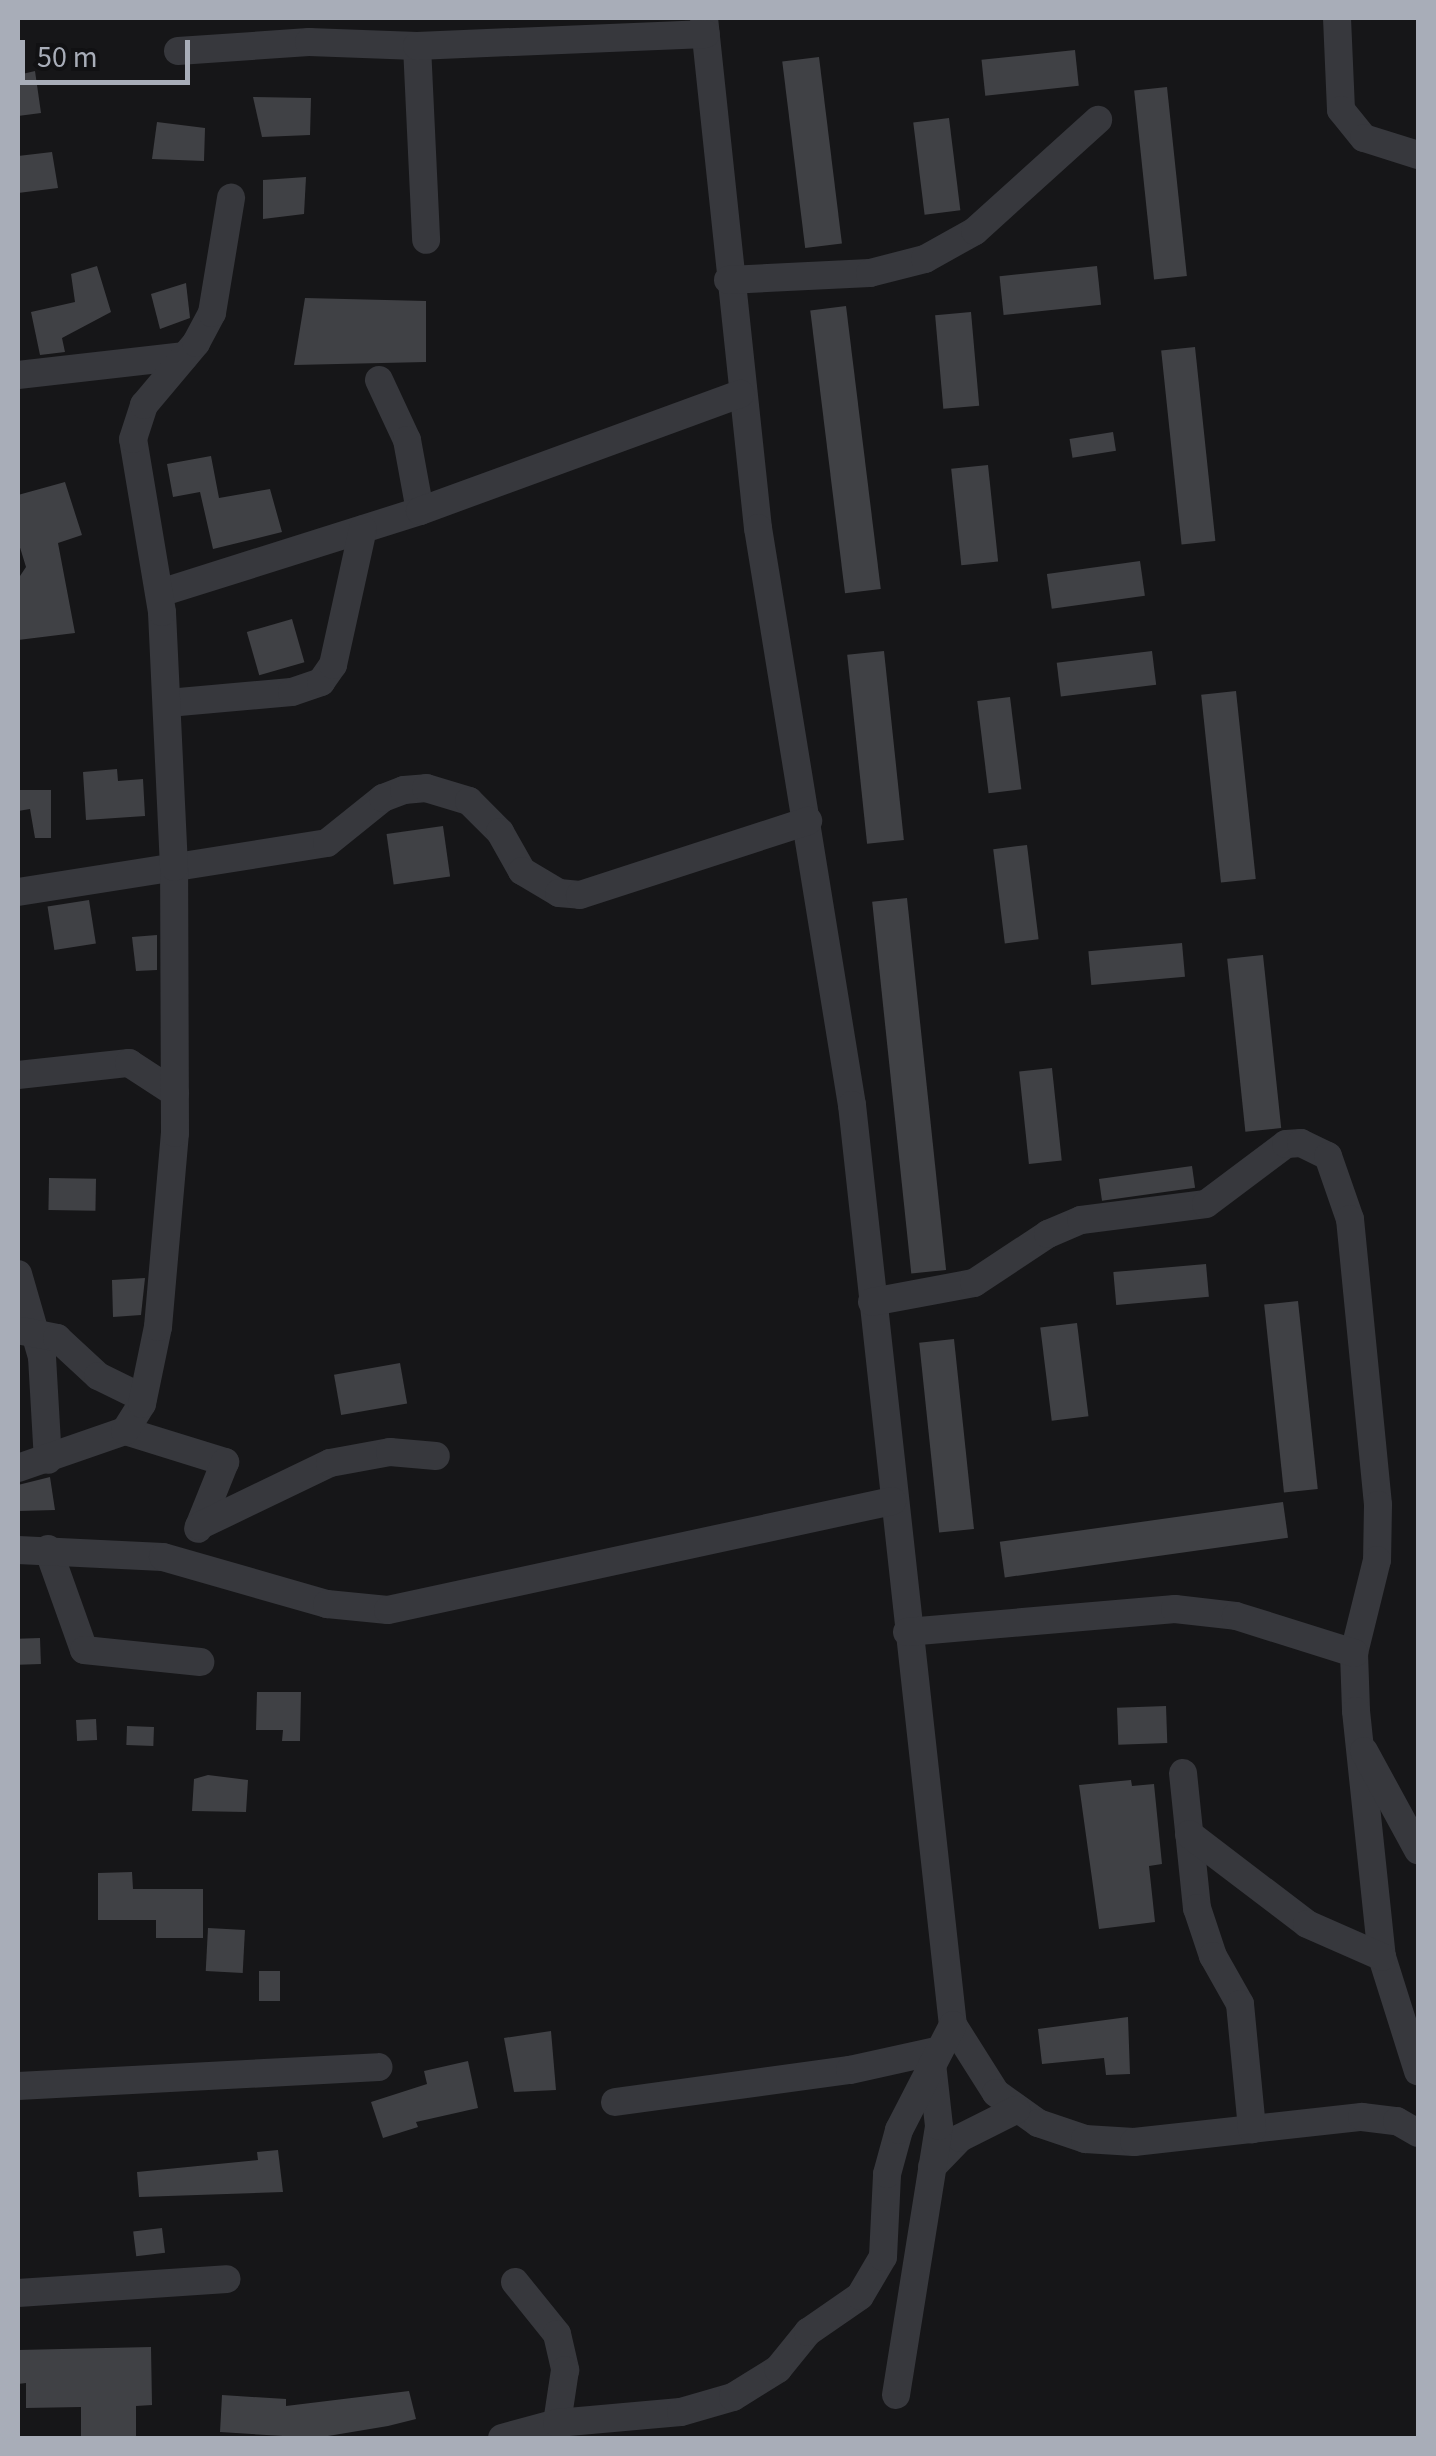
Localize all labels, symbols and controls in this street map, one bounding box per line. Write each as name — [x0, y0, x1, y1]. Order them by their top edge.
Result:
scale bar — [25, 20, 195, 82]
text: 50 m — [37, 36, 98, 79]

